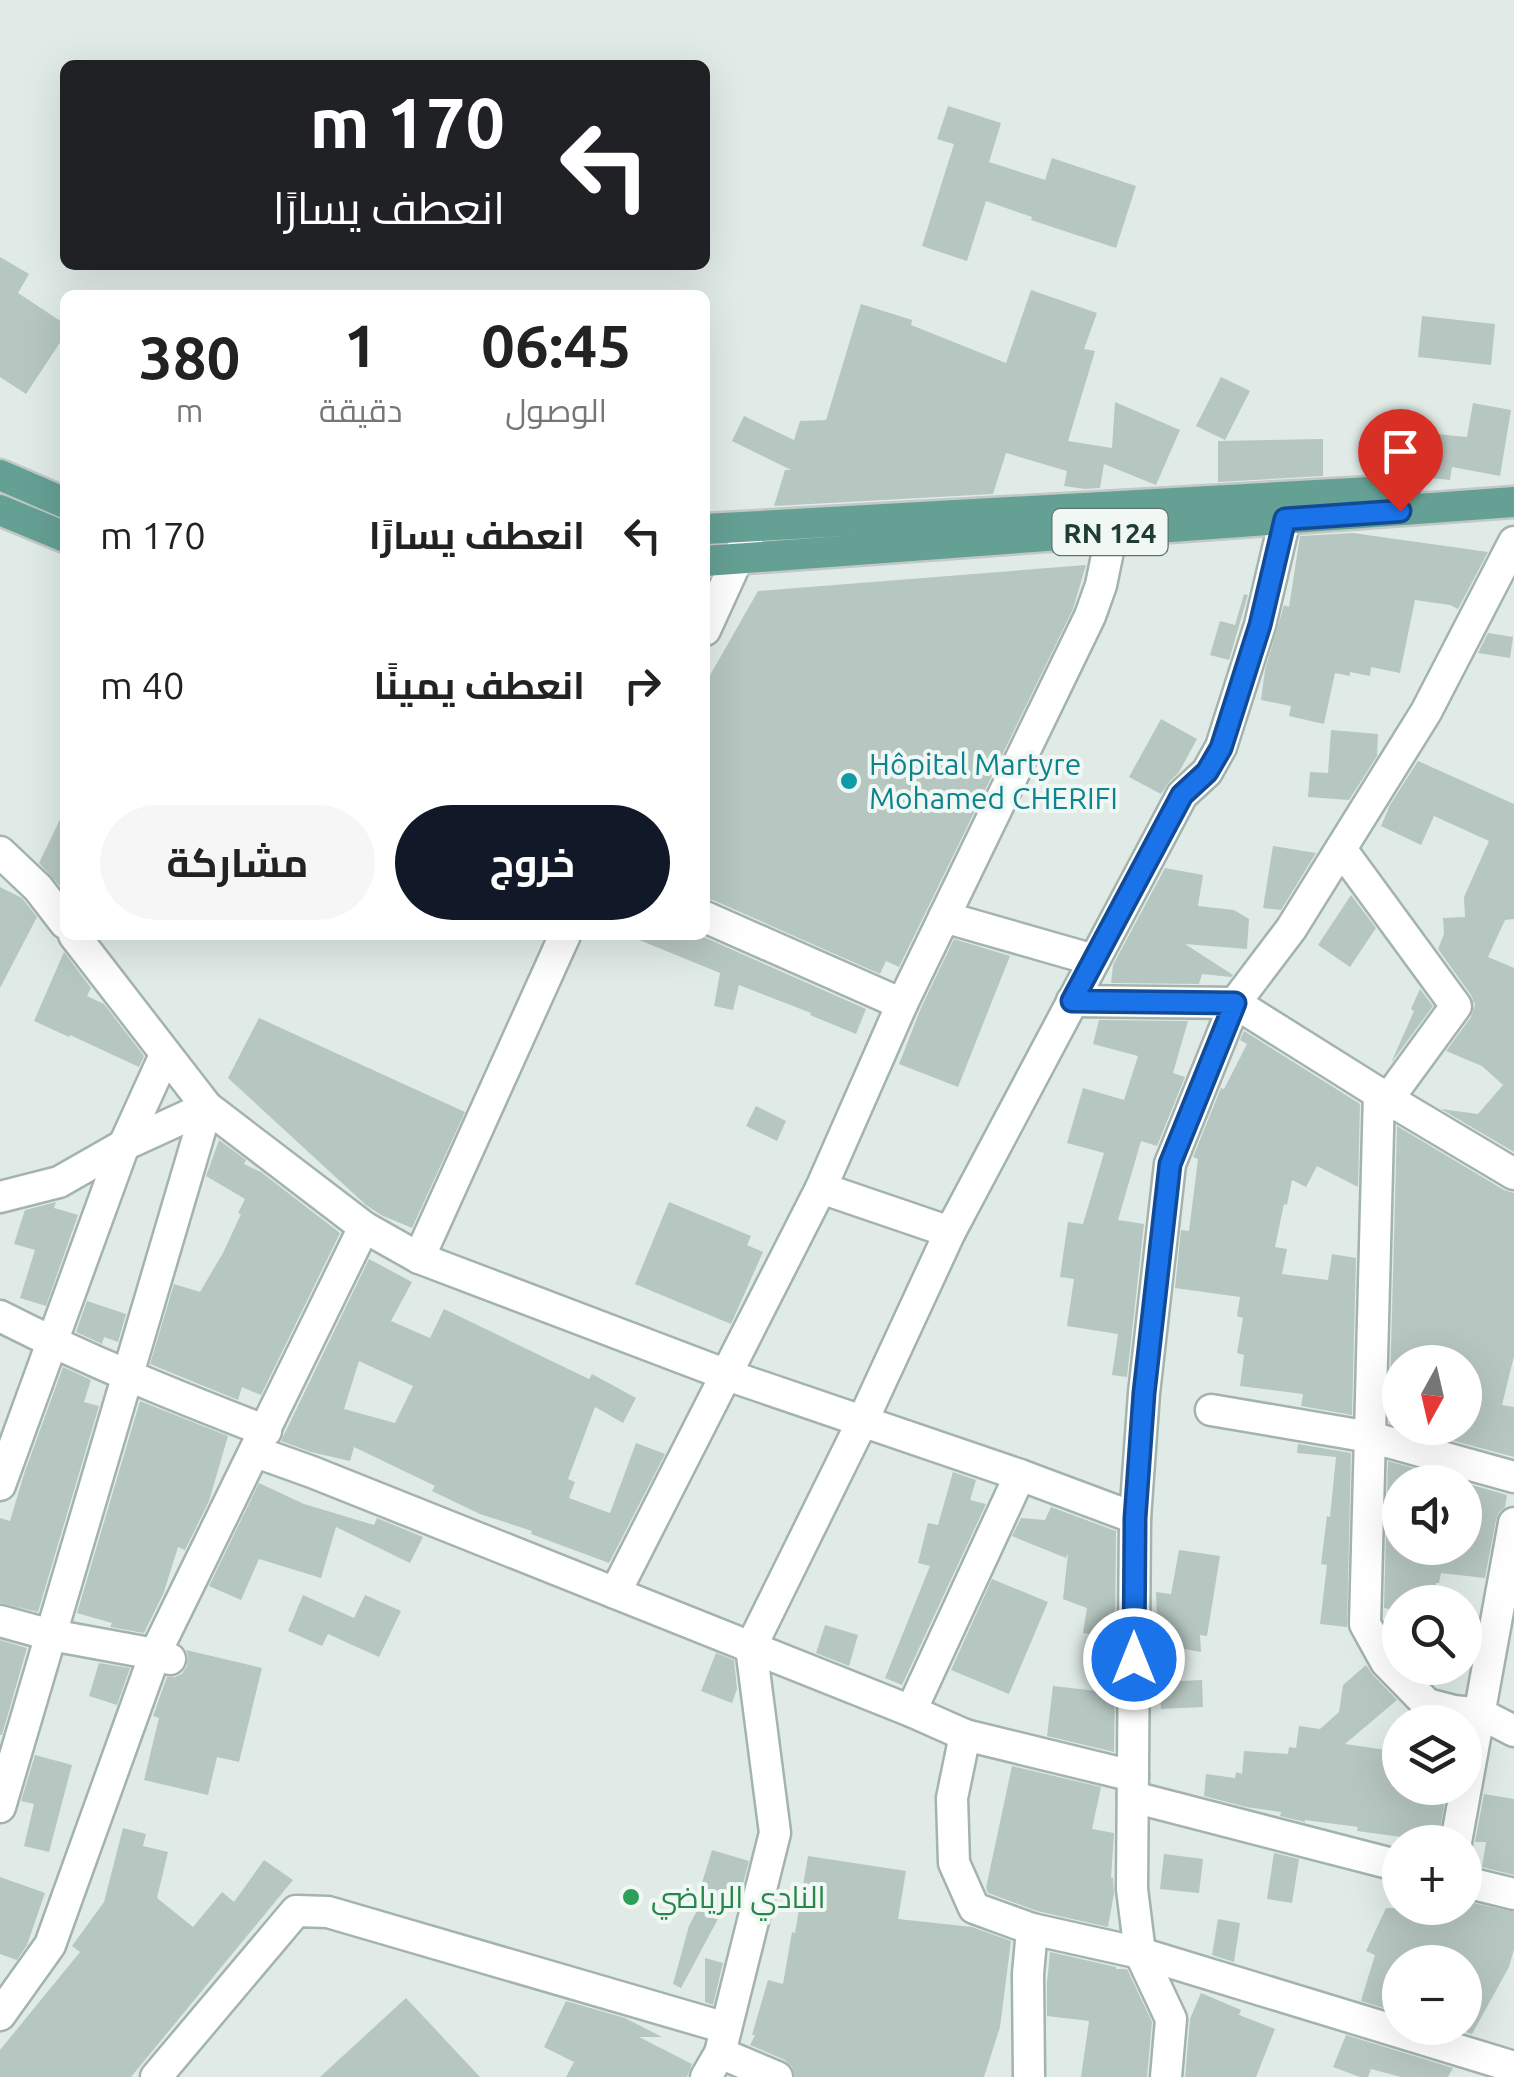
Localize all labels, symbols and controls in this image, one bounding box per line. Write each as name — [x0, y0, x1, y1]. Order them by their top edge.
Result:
text: 170 m — [310, 83, 505, 161]
icon: left — [540, 100, 670, 230]
text: انعطف يسارًا — [273, 182, 505, 233]
text: 1 — [344, 311, 378, 378]
text: 06:45 — [481, 311, 631, 378]
text: 380 — [139, 323, 240, 390]
text: m — [176, 392, 203, 428]
text: دقيقة — [319, 392, 402, 428]
text: الوصول — [505, 392, 607, 428]
pin — [1358, 409, 1443, 512]
icon: arrive — [1373, 424, 1428, 479]
icon: left — [615, 508, 670, 563]
road number: RN 124 — [1052, 509, 1168, 555]
text: 170 m — [100, 514, 206, 556]
text: انعطف يسارًا — [369, 514, 585, 556]
icon: right — [615, 658, 670, 713]
text: 40 m — [100, 664, 184, 706]
text: انعطف يمينًا — [373, 664, 585, 706]
place label: Hôpital Martyre Mohamed CHERIFI — [869, 747, 1118, 815]
marker: Hôpital Martyre Mohamed CHERIFI — [838, 770, 860, 792]
button: مشاركة — [100, 805, 375, 920]
button: خروج — [395, 805, 670, 920]
north arrow — [1382, 1345, 1482, 1445]
map controls — [1382, 1345, 1482, 2045]
button: sound — [1382, 1465, 1482, 1565]
button: search — [1382, 1585, 1482, 1685]
position arrow — [1082, 1607, 1186, 1711]
button: layers — [1382, 1705, 1482, 1805]
button: + — [1382, 1825, 1482, 1925]
place label: النادي الرياضي — [651, 1880, 826, 1921]
marker: النادي الرياضي — [620, 1886, 642, 1908]
button: − — [1382, 1945, 1482, 2045]

